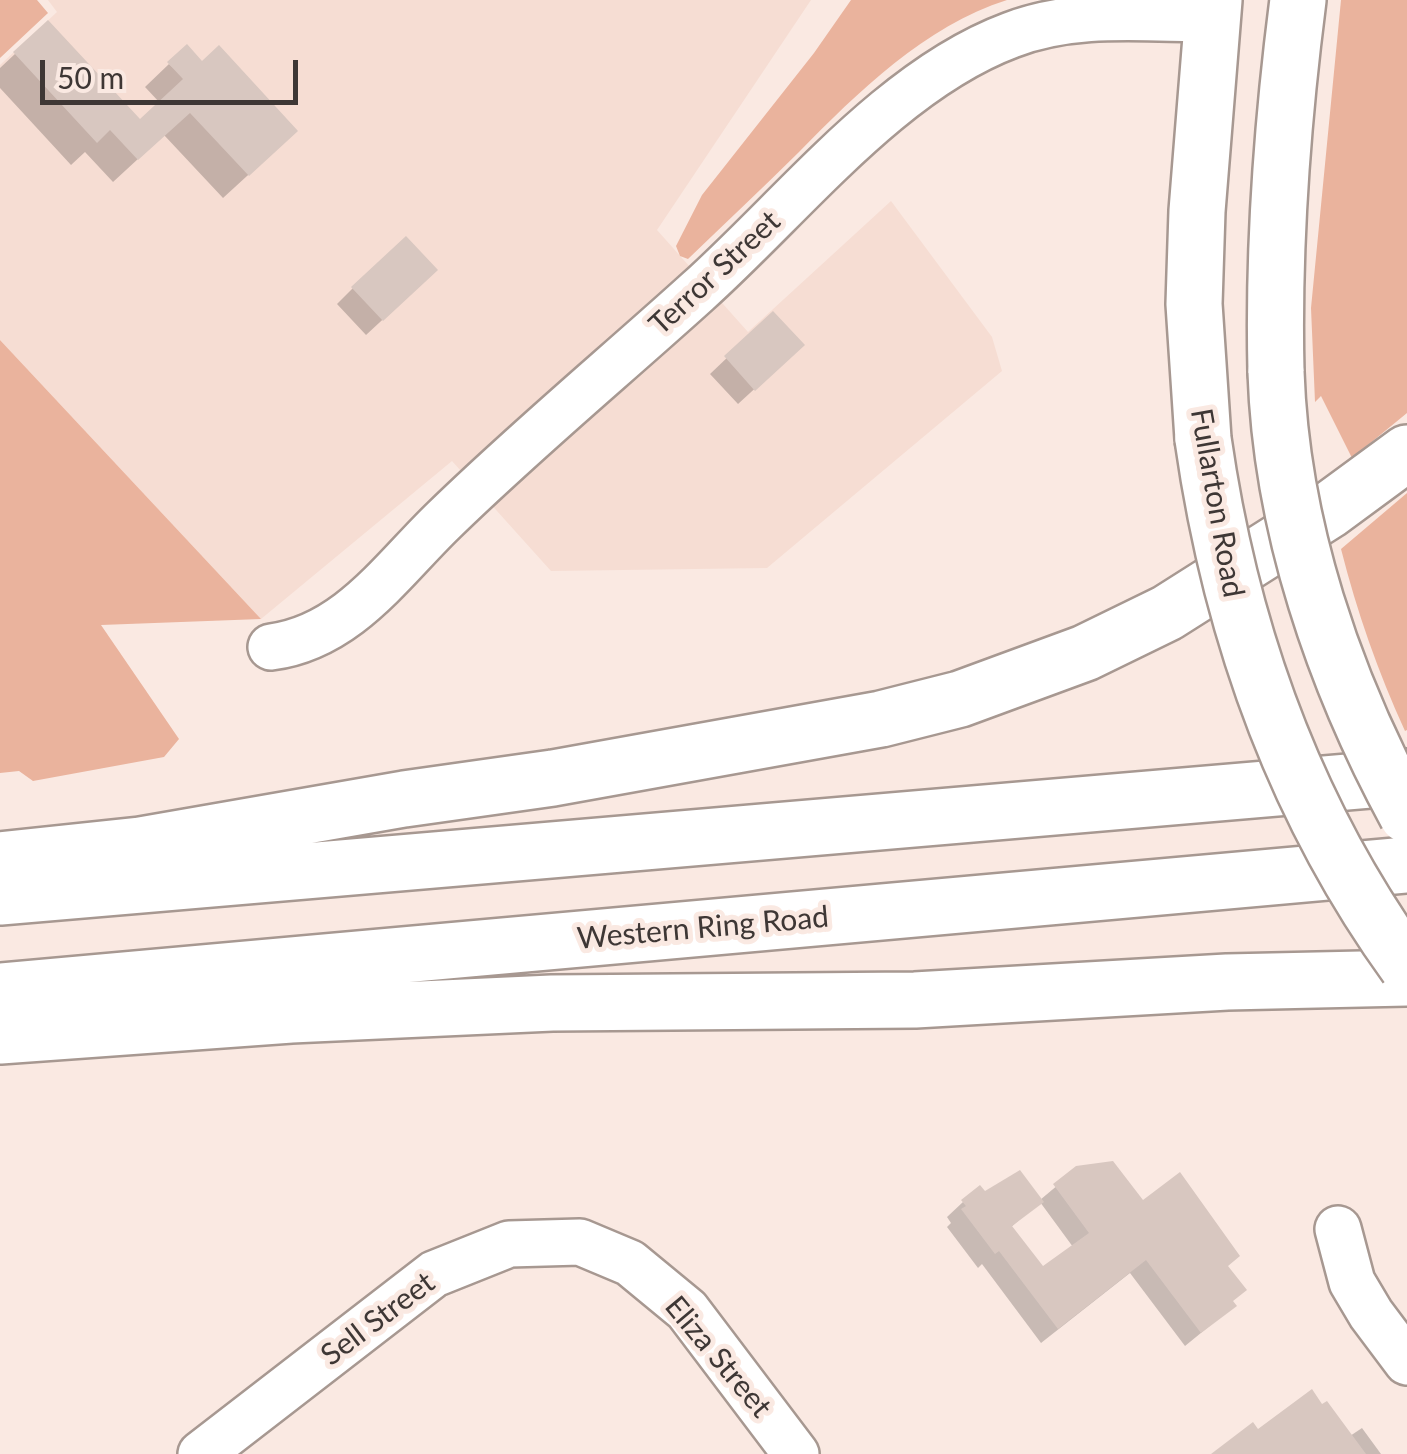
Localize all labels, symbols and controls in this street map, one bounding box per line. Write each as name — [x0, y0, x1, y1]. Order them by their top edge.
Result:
scale bar — [45, 40, 302, 102]
text: 50 m — [57, 59, 124, 95]
street label: Terror Street — [642, 203, 788, 343]
street label: Fullarton Road — [1183, 406, 1251, 600]
street label: Western Ring Road — [576, 899, 830, 957]
street label: Sell Street — [314, 1265, 442, 1373]
street label: Eliza Street — [657, 1289, 779, 1425]

